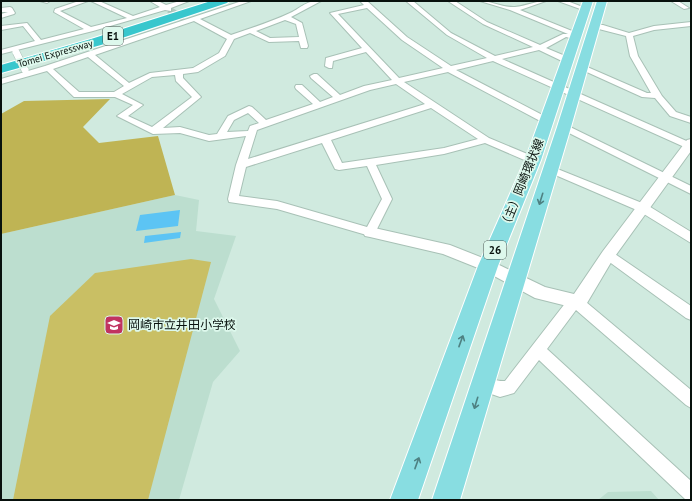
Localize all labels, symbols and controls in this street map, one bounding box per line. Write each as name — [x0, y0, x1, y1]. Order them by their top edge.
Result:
road number: E1 — [103, 27, 123, 45]
street label: Tomei Expressway — [16, 36, 95, 70]
street label: （主）岡崎環状線 — [497, 136, 546, 231]
one-way arrow — [537, 192, 544, 205]
road number: 26 — [484, 241, 506, 259]
school or university icon: 岡崎市立井田小学校 — [103, 314, 125, 336]
place label: 岡崎市立井田小学校 — [128, 317, 236, 332]
one-way arrow — [458, 335, 466, 347]
one-way arrow — [472, 396, 479, 409]
one-way arrow — [414, 457, 421, 470]

